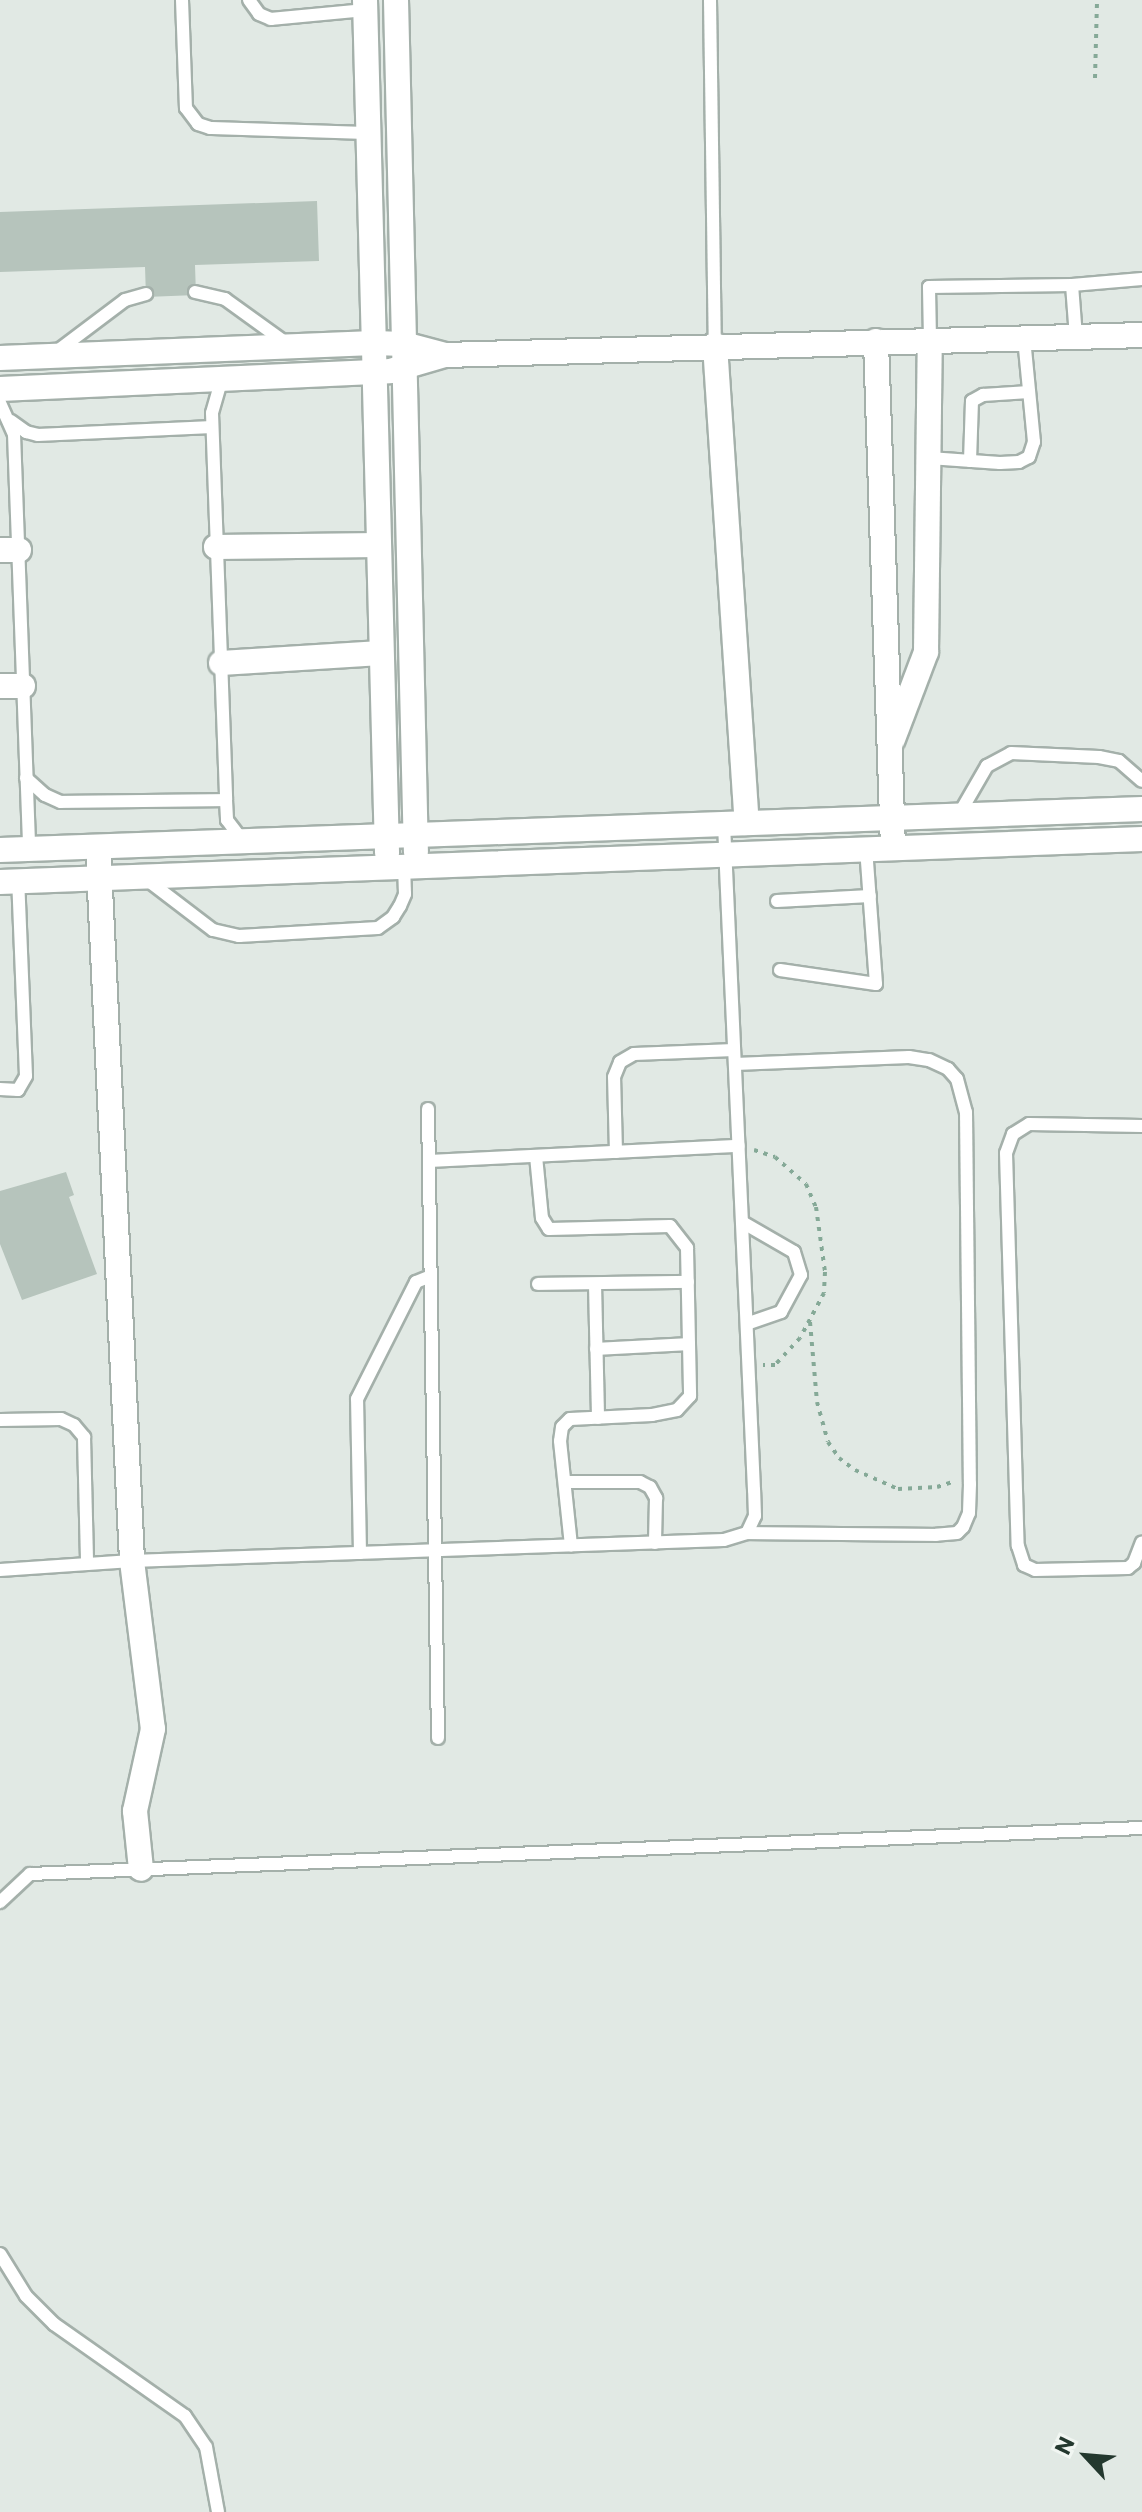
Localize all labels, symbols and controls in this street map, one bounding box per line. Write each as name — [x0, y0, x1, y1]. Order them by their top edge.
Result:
north arrow — [1046, 2416, 1126, 2496]
text: N — [1048, 2432, 1080, 2459]

